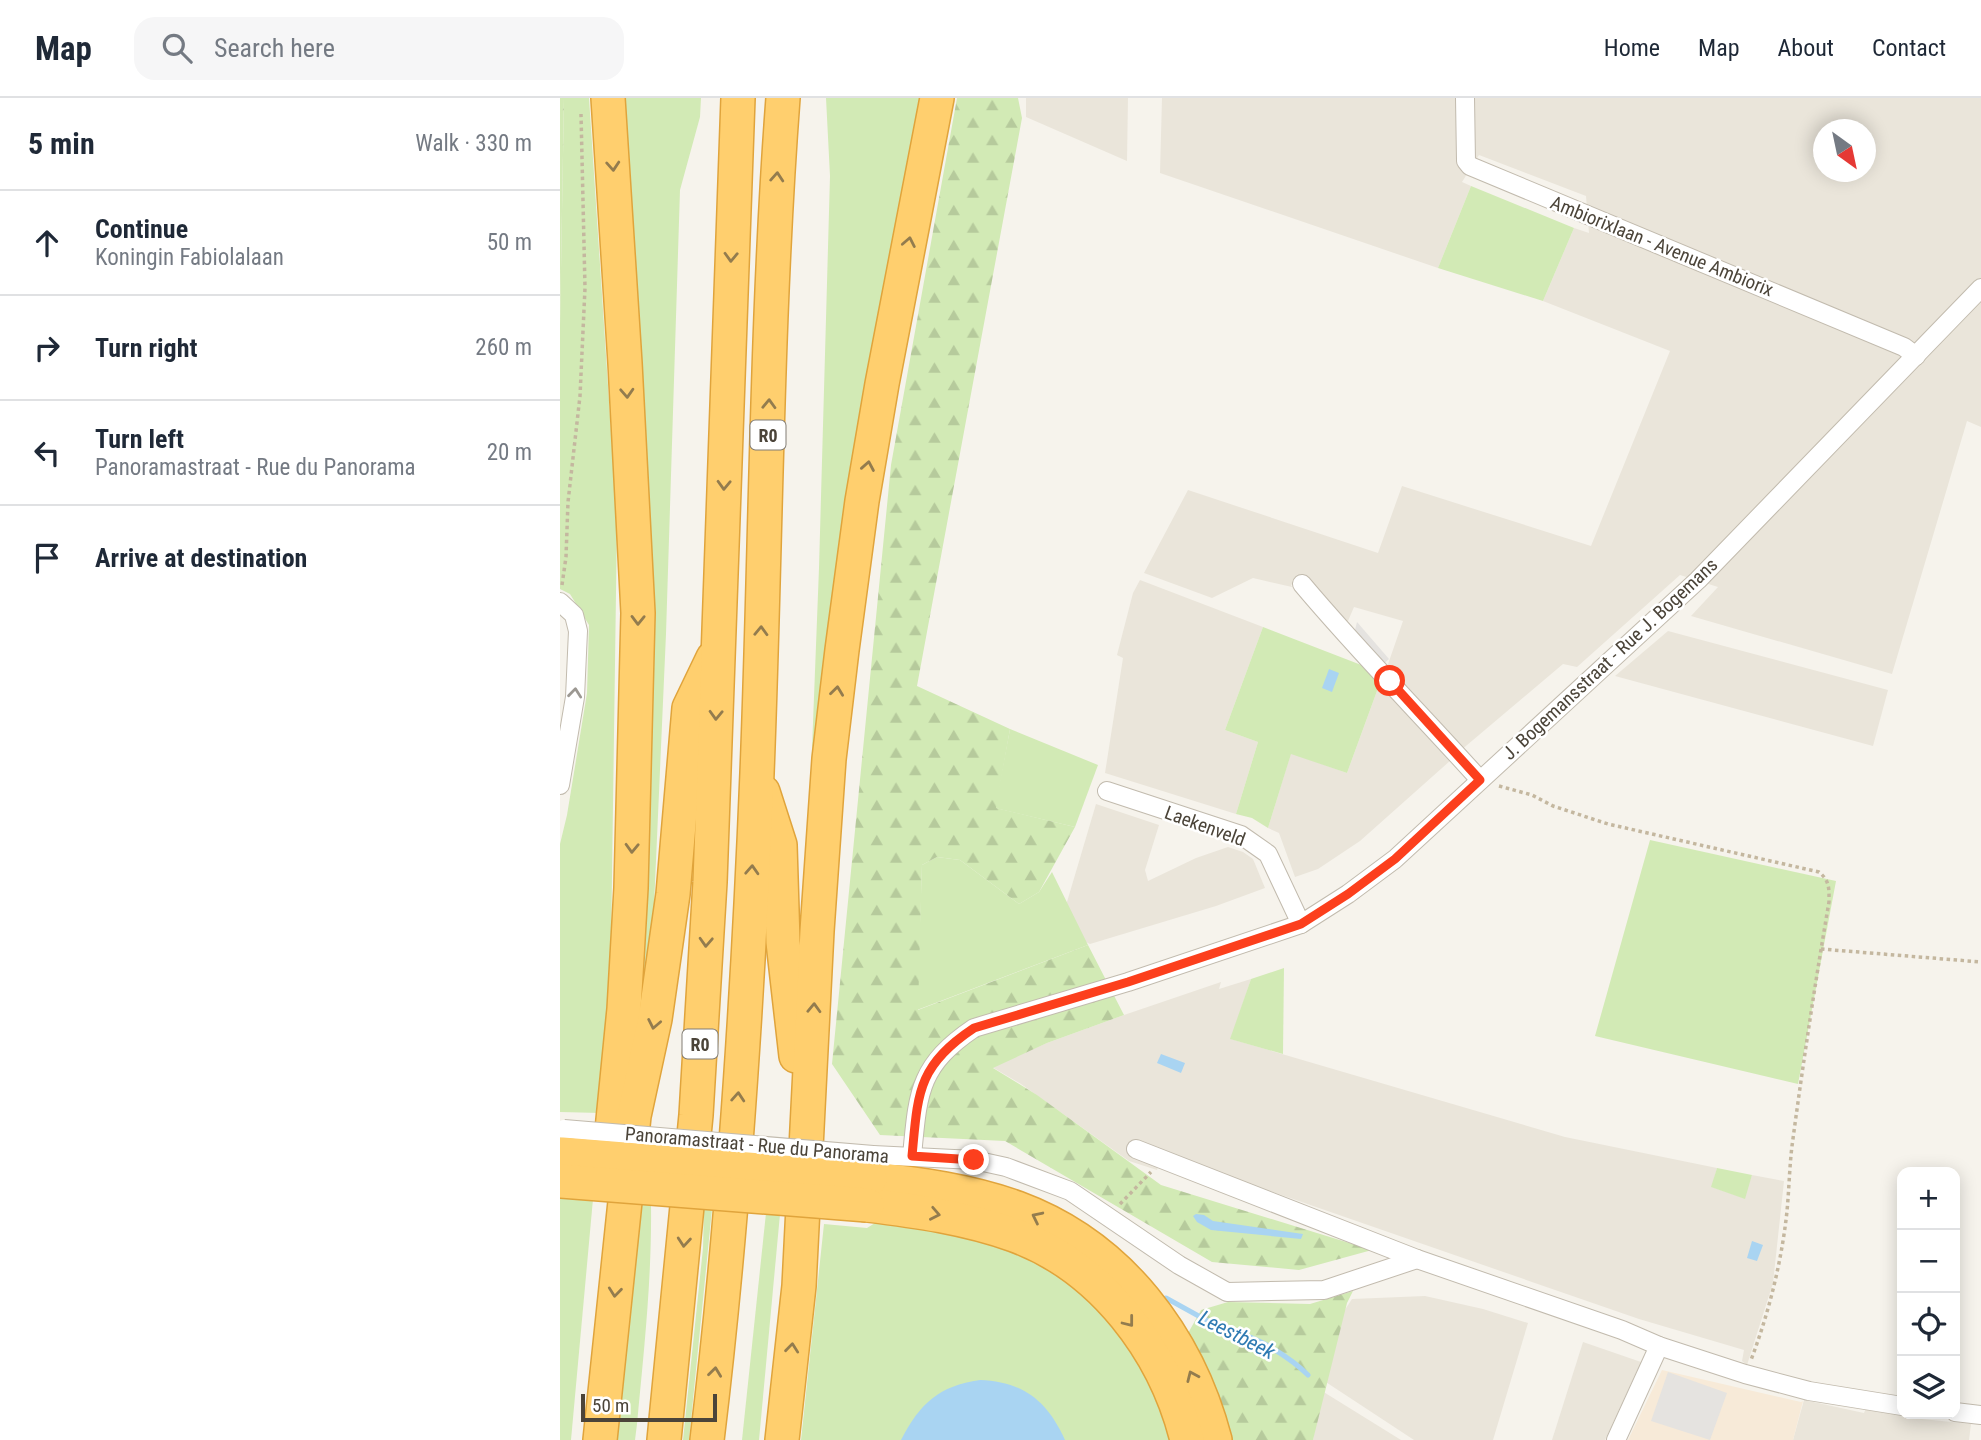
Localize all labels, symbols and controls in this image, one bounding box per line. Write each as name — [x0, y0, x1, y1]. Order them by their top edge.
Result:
search box — [134, 17, 624, 80]
text: Map — [35, 29, 92, 68]
icon: search — [158, 29, 196, 67]
text: Search here — [214, 33, 335, 63]
text: Home — [1604, 34, 1660, 62]
text: Map — [1698, 34, 1740, 62]
text: About — [1778, 34, 1834, 62]
text: Contact — [1872, 34, 1946, 62]
north arrow — [1813, 119, 1876, 182]
text: 5 min — [28, 126, 95, 161]
text: Walk · 330 m — [415, 130, 532, 157]
one-way arrow — [605, 161, 620, 172]
one-way arrow — [769, 171, 784, 182]
street label: Ambiorixlaan - Avenue Ambiorix — [1547, 191, 1777, 301]
text: Continue — [95, 214, 188, 244]
icon: ahead — [28, 224, 66, 262]
text: 50 m — [487, 229, 532, 256]
one-way arrow — [901, 236, 916, 248]
text: Koningin Fabiolalaan — [95, 244, 284, 271]
one-way arrow — [724, 252, 739, 263]
icon: right — [28, 329, 66, 367]
text: Turn right — [95, 333, 197, 363]
text: 260 m — [475, 334, 532, 361]
one-way arrow — [619, 388, 634, 399]
one-way arrow — [761, 398, 776, 409]
road number: R0 — [750, 421, 786, 450]
text: Turn left — [95, 424, 184, 454]
icon: left — [28, 434, 66, 472]
text: 20 m — [487, 439, 532, 466]
text: Panoramastraat - Rue du Panorama — [95, 454, 416, 481]
one-way arrow — [860, 460, 875, 472]
one-way arrow — [716, 479, 731, 490]
icon: arrive — [28, 539, 66, 577]
text: Arrive at destination — [95, 543, 307, 573]
street label: J. Bogemansstraat - Rue J. Bogemans — [1498, 553, 1722, 765]
one-way arrow — [630, 615, 645, 626]
one-way arrow — [754, 625, 769, 636]
route start — [1374, 665, 1405, 696]
one-way arrow — [830, 685, 845, 697]
one-way arrow — [567, 687, 582, 698]
one-way arrow — [708, 710, 724, 720]
street label: Laekenveld — [1161, 801, 1249, 851]
one-way arrow — [625, 843, 640, 854]
one-way arrow — [744, 864, 759, 875]
one-way arrow — [699, 937, 714, 948]
one-way arrow — [806, 1002, 821, 1013]
one-way arrow — [647, 1019, 662, 1030]
road number: R0 — [682, 1029, 718, 1058]
one-way arrow — [730, 1091, 745, 1102]
street label: Panoramastraat - Rue du Panorama — [624, 1122, 890, 1168]
route end — [958, 1144, 989, 1175]
map controls — [1897, 1167, 1960, 1419]
button: + — [1897, 1167, 1960, 1230]
one-way arrow — [929, 1206, 941, 1221]
one-way arrow — [1032, 1211, 1044, 1225]
button: − — [1897, 1230, 1960, 1293]
one-way arrow — [677, 1237, 692, 1248]
one-way arrow — [608, 1286, 623, 1297]
button: locate — [1897, 1293, 1960, 1356]
water label: Leestbeek — [1195, 1306, 1280, 1365]
one-way arrow — [1120, 1314, 1133, 1326]
one-way arrow — [784, 1342, 799, 1353]
button: layers — [1897, 1356, 1960, 1419]
one-way arrow — [708, 1366, 723, 1378]
one-way arrow — [1186, 1371, 1200, 1383]
scale bar — [581, 1391, 718, 1423]
text: 50 m — [592, 1394, 629, 1417]

